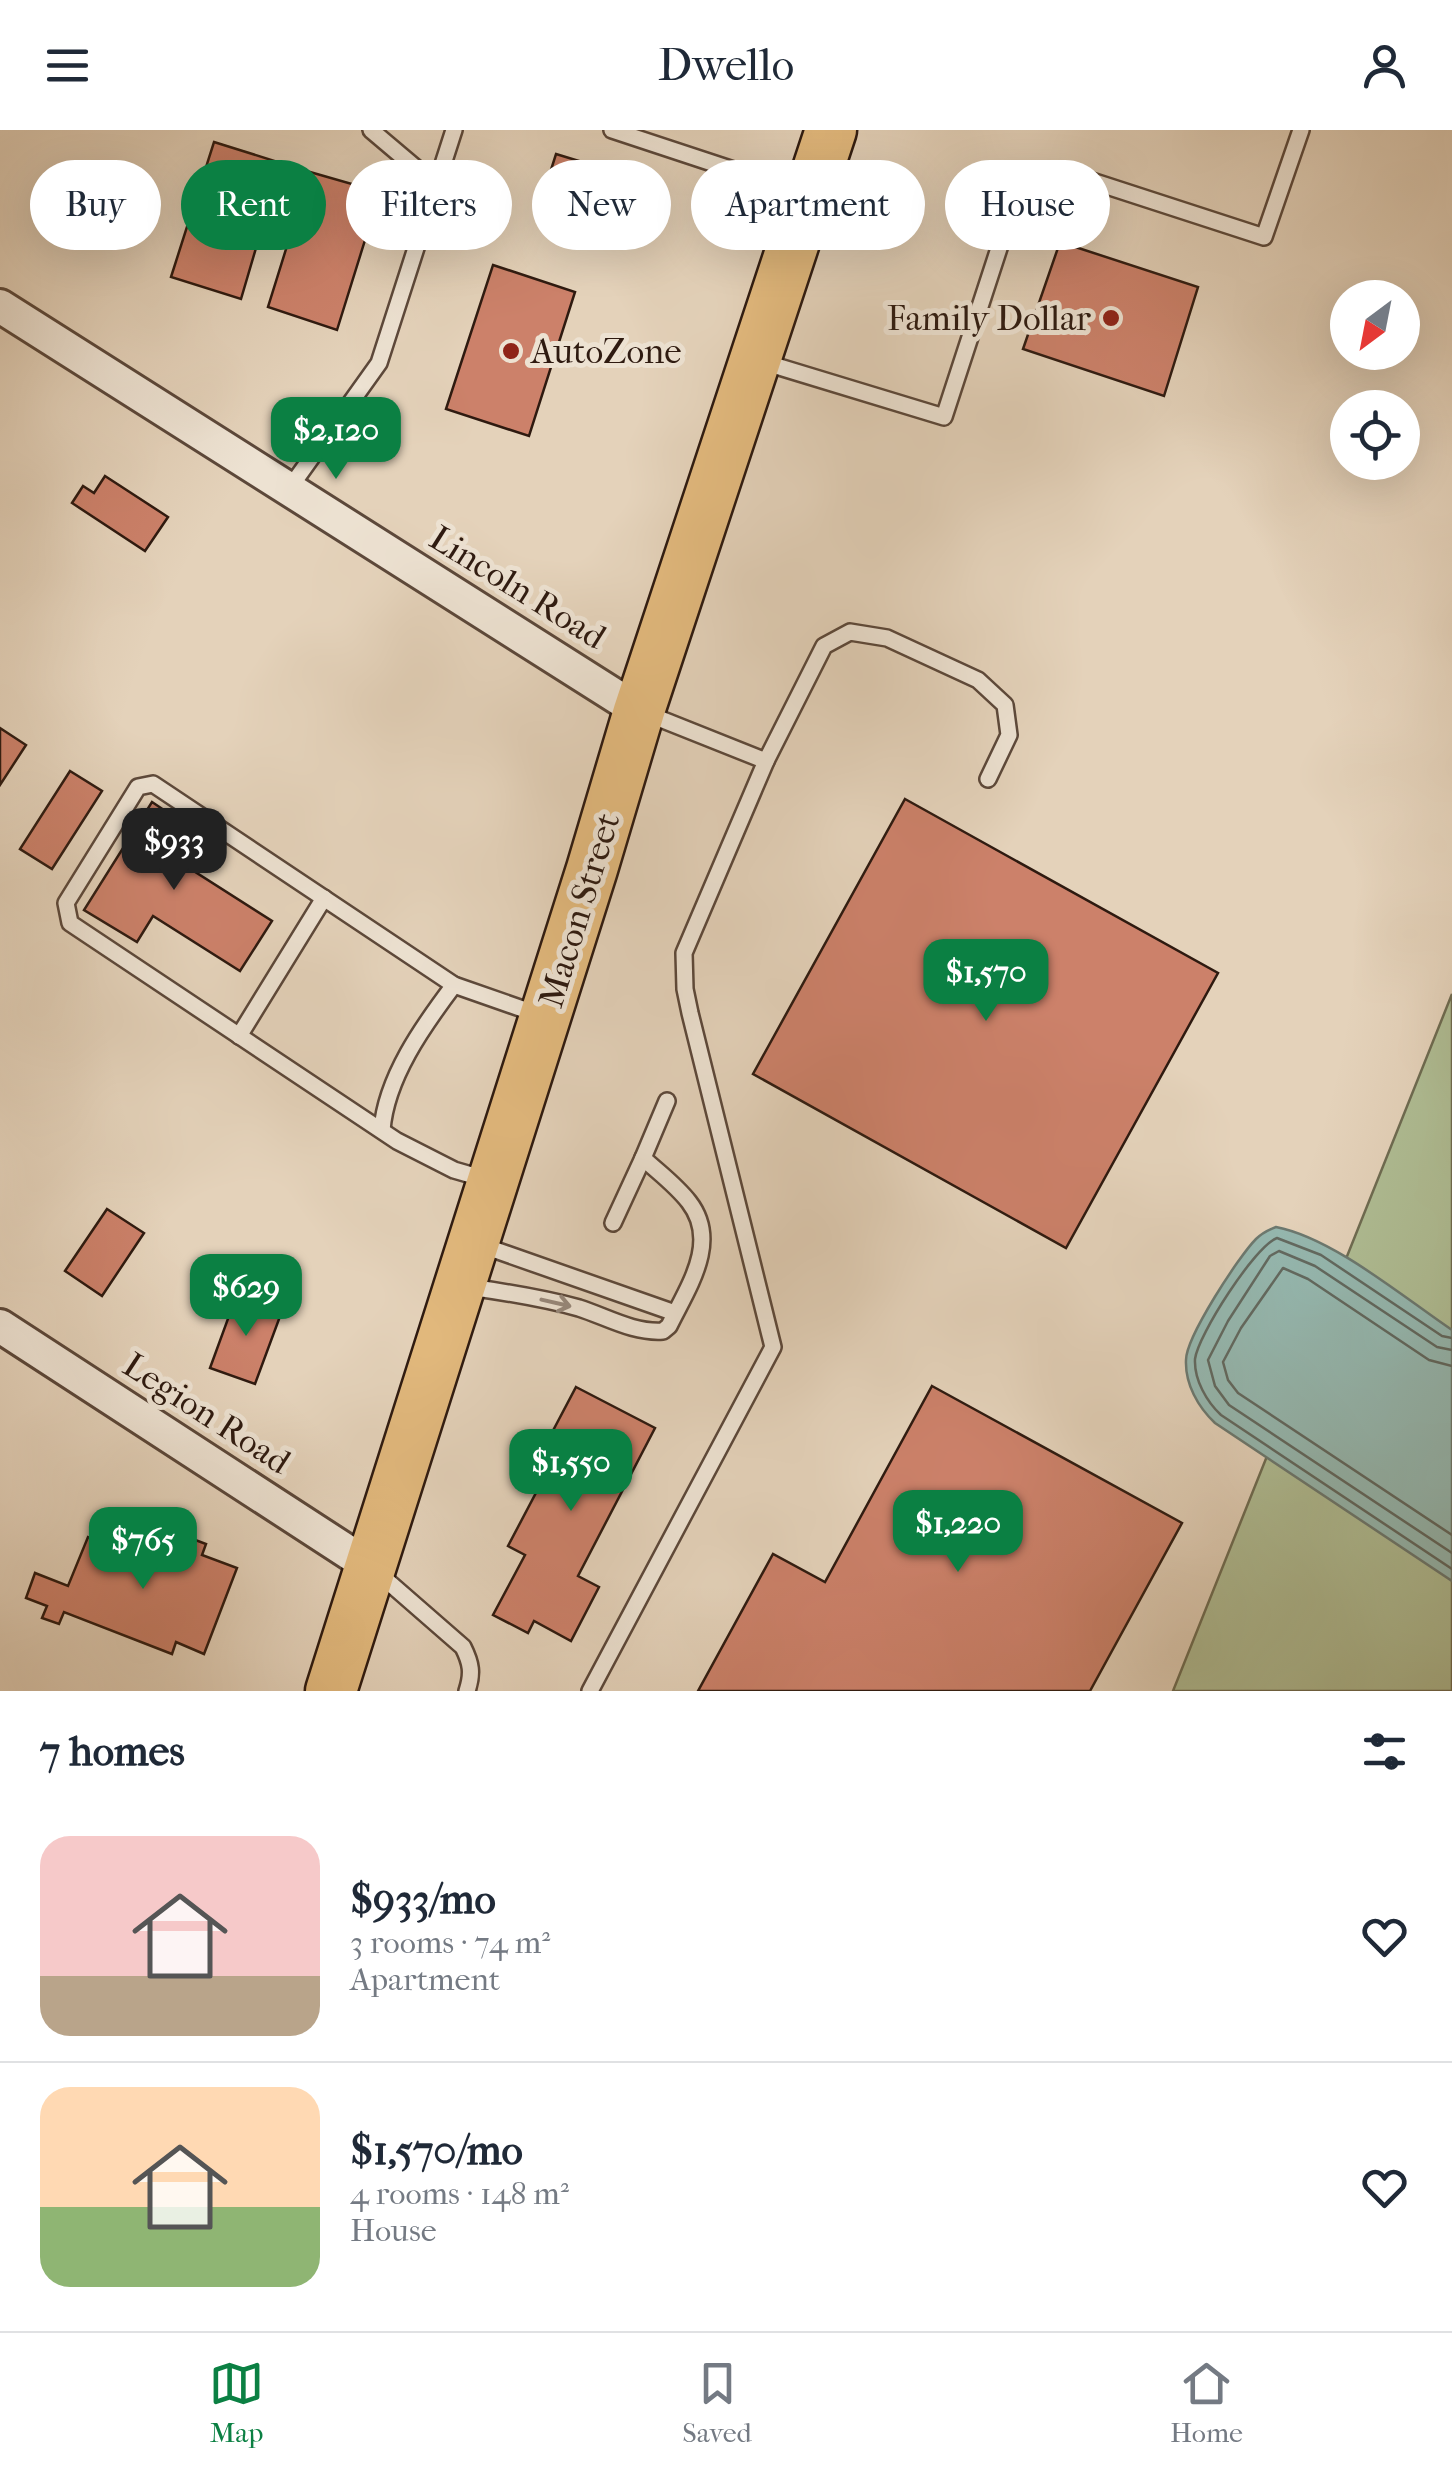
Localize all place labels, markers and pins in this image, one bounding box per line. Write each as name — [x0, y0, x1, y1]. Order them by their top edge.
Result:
place label: Family Dollar — [887, 298, 1091, 339]
marker: Family Dollar — [1100, 307, 1122, 329]
place label: AutoZone — [529, 331, 682, 372]
marker: AutoZone — [500, 340, 522, 362]
pin: $2,120 — [255, 397, 417, 482]
pin: $933 — [115, 808, 233, 893]
pin: $1,570 — [905, 939, 1067, 1024]
pin: $629 — [187, 1254, 305, 1339]
pin: $1,550 — [490, 1429, 652, 1514]
pin: $1,220 — [877, 1490, 1039, 1575]
pin: $765 — [84, 1507, 202, 1592]

